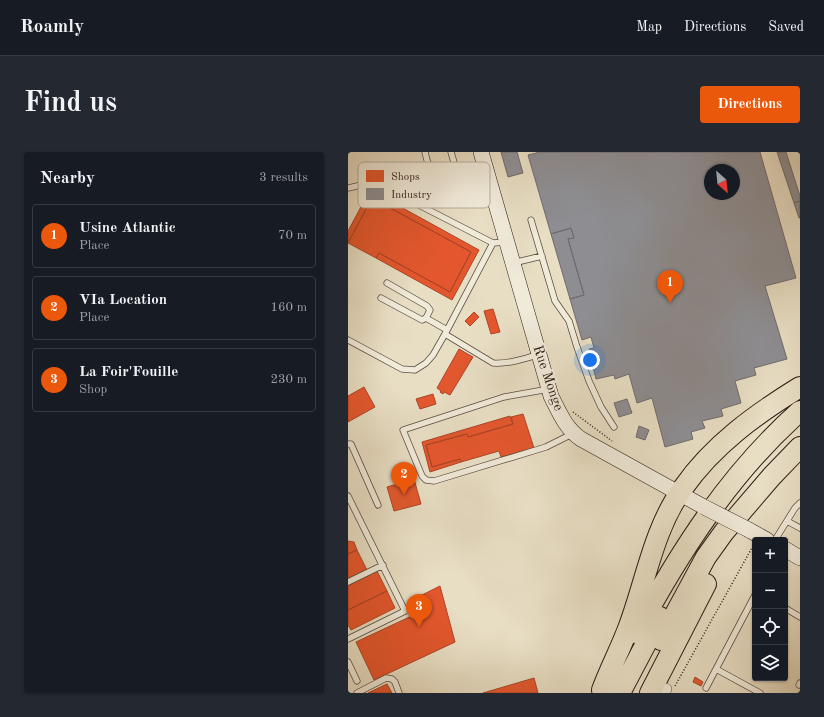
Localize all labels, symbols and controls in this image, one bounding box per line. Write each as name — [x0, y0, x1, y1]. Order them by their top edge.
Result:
text: Roamly — [20, 18, 84, 37]
text: Map — [636, 20, 662, 34]
text: Directions — [684, 20, 746, 34]
text: Saved — [768, 20, 804, 34]
button: Directions — [700, 86, 800, 123]
text: Find us — [24, 90, 117, 118]
legend — [358, 162, 490, 208]
north arrow — [704, 164, 740, 200]
text: Nearby — [40, 170, 95, 187]
text: 3 results — [259, 171, 308, 184]
text: Shops — [391, 172, 420, 183]
text: Industry — [391, 190, 432, 201]
text: Usine Atlantic — [79, 221, 176, 236]
text: 1 — [50, 229, 58, 242]
text: 70 m — [278, 229, 307, 242]
text: Place — [79, 239, 109, 252]
pin: 1 — [657, 270, 683, 303]
text: VIa Location — [79, 293, 167, 308]
text: 2 — [50, 301, 58, 314]
text: 160 m — [270, 301, 307, 314]
text: Place — [79, 311, 109, 324]
street label: Rue Monge — [530, 344, 566, 412]
your location — [580, 350, 600, 370]
text: La Foir'Fouille — [79, 365, 178, 380]
text: 3 — [50, 373, 58, 386]
text: 230 m — [270, 373, 307, 386]
text: Shop — [79, 383, 107, 396]
pin: 2 — [391, 462, 417, 495]
map controls — [752, 537, 788, 681]
button: + — [752, 537, 788, 573]
button: − — [752, 573, 788, 609]
pin: 3 — [406, 594, 432, 627]
button: locate — [752, 609, 788, 645]
button: layers — [752, 645, 788, 681]

